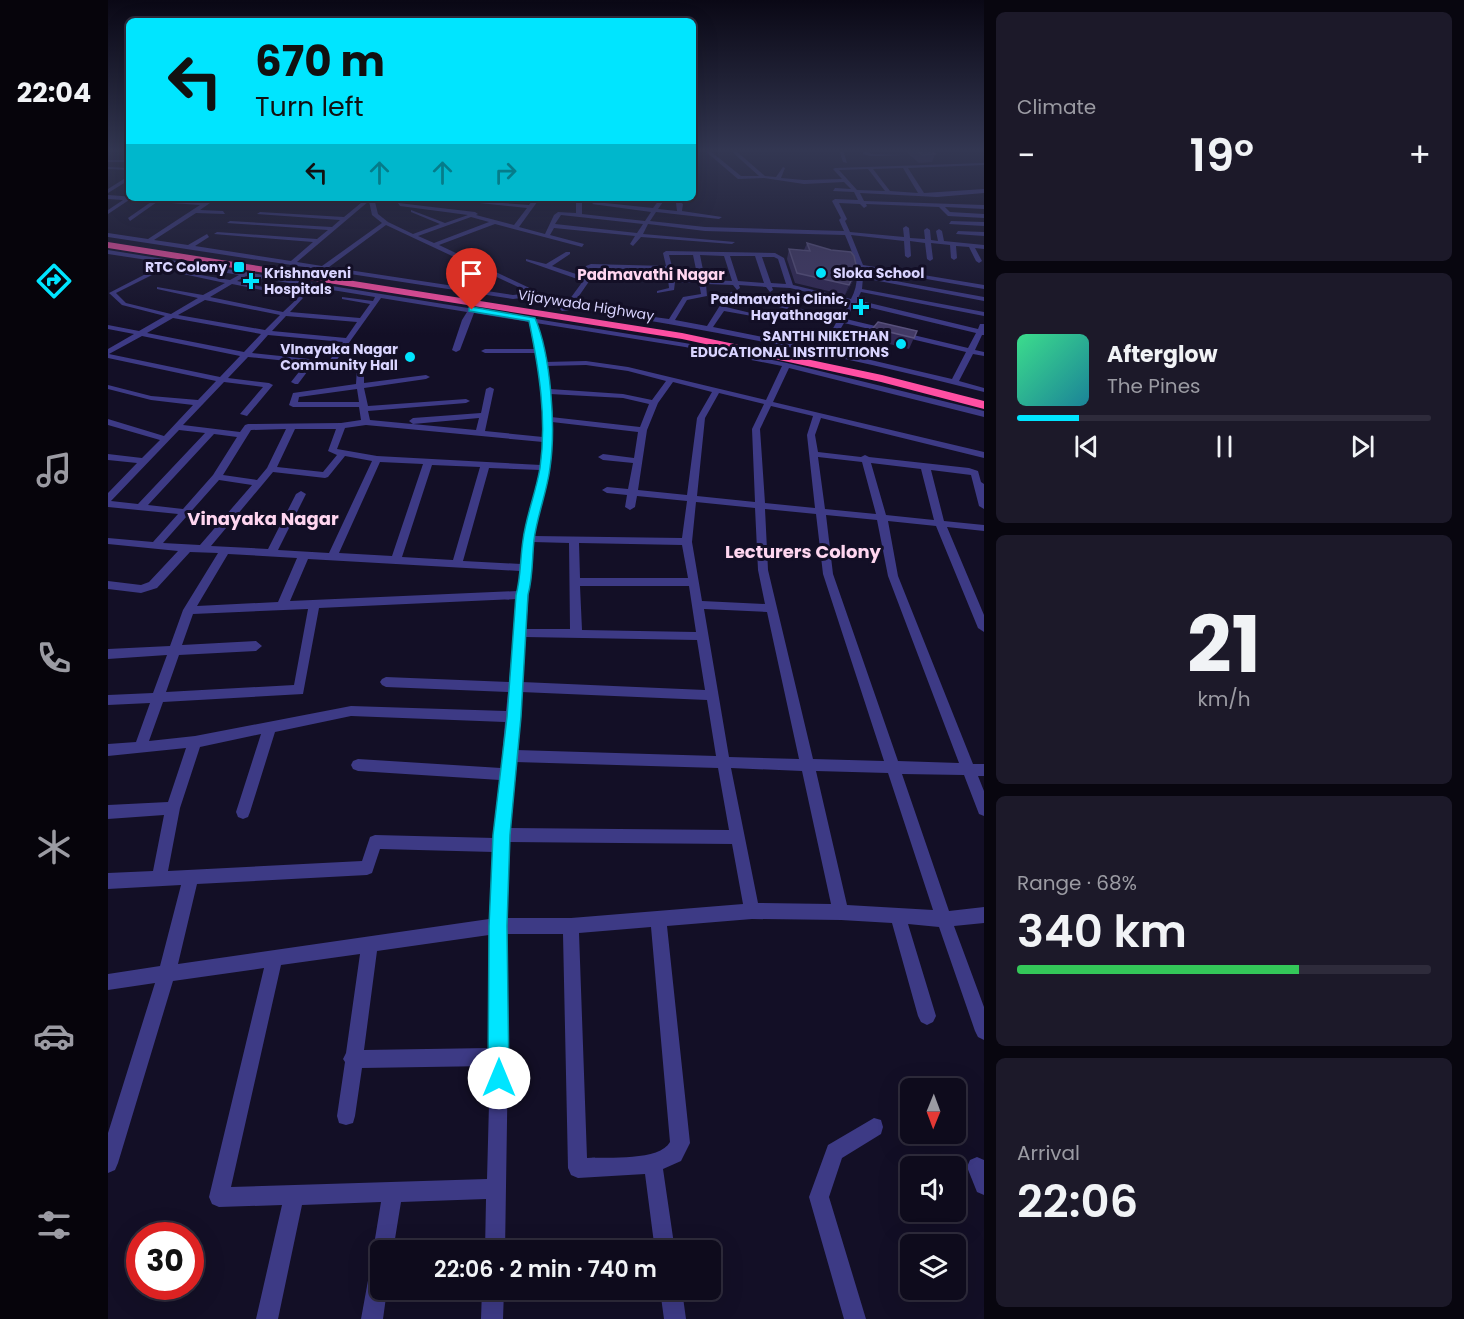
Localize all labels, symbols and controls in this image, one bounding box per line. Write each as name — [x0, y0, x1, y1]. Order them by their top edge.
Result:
text: 670 m — [255, 32, 385, 91]
icon: left — [156, 42, 234, 120]
text: 22:04 — [17, 74, 91, 111]
text: Turn left — [255, 88, 364, 125]
text: Climate — [1017, 93, 1096, 121]
text: 19° — [1190, 124, 1254, 187]
text: − — [1017, 132, 1035, 179]
text: + — [1408, 132, 1431, 179]
icon: left — [300, 156, 333, 189]
icon: ahead — [363, 156, 396, 189]
icon: ahead — [426, 156, 459, 189]
icon: right — [489, 156, 522, 189]
pin — [446, 248, 497, 310]
place label: RTC Colony — [145, 257, 227, 277]
icon: arrive — [455, 257, 488, 290]
icon: directions — [33, 260, 75, 302]
marker: RTC Colony — [232, 260, 246, 274]
place label: Krishnaveni Hospitals — [264, 263, 351, 299]
place label: Sloka School — [833, 263, 924, 283]
district label: Padmavathi Nagar — [577, 264, 725, 285]
marker: Sloka School — [814, 266, 828, 280]
marker: Krishnaveni Hospitals — [242, 272, 260, 290]
street label: Vijaywada Highway — [516, 284, 656, 326]
place label: Padmavathi Clinic, Hayathnagar — [710, 289, 848, 325]
marker: Padmavathi Clinic, Hayathnagar — [852, 298, 870, 316]
place label: SANTHI NIKETHAN EDUCATIONAL INSTITUTIONS — [690, 326, 889, 362]
marker: SANTHI NIKETHAN EDUCATIONAL INSTITUTIONS — [894, 337, 908, 351]
place label: VInayaka Nagar Community Hall — [280, 339, 398, 375]
text: Afterglow — [1107, 339, 1218, 370]
marker: VInayaka Nagar Community Hall — [403, 350, 417, 364]
text: The Pines — [1107, 372, 1201, 400]
icon: previous — [1070, 430, 1103, 463]
icon: pause — [1208, 430, 1241, 463]
icon: next — [1346, 430, 1379, 463]
icon: music — [33, 449, 75, 491]
district label: Vinayaka Nagar — [187, 506, 339, 531]
district label: Lecturers Colony — [725, 539, 882, 564]
text: 21 — [1187, 590, 1261, 699]
icon: phone — [33, 637, 75, 679]
text: km/h — [1197, 685, 1251, 713]
icon: climate — [33, 826, 75, 868]
text: Range · 68% — [1017, 869, 1137, 897]
text: 340 km — [1017, 900, 1187, 963]
icon: car — [33, 1015, 75, 1057]
position arrow — [467, 1046, 531, 1110]
north arrow — [900, 1078, 966, 1144]
map controls — [900, 1078, 966, 1300]
text: Arrival — [1017, 1139, 1080, 1167]
button: sound — [900, 1156, 966, 1222]
text: 22:06 — [1017, 1170, 1138, 1233]
icon: filters — [33, 1204, 75, 1246]
speed limit sign: 30 — [126, 1222, 204, 1300]
button: layers — [900, 1234, 966, 1300]
text: 22:06 · 2 min · 740 m — [434, 1254, 657, 1285]

